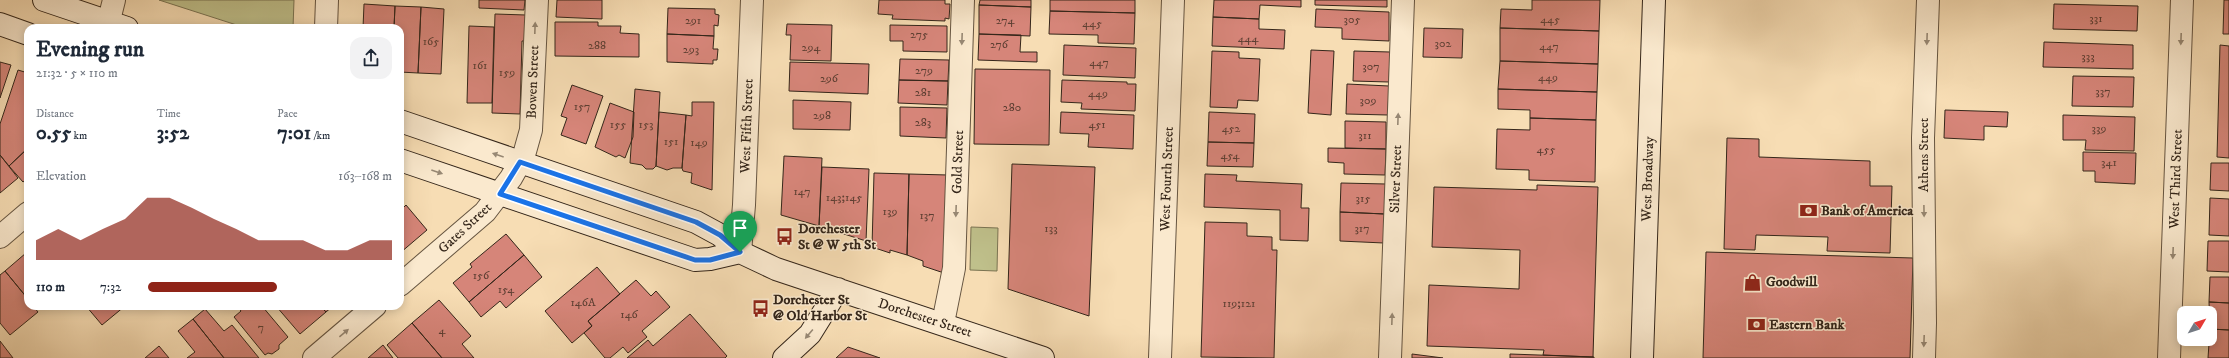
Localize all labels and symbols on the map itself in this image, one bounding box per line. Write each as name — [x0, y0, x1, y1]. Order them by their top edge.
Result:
house number: 331 — [2089, 11, 2103, 26]
house number: 305 — [1344, 12, 1360, 27]
house number: 445 — [1540, 12, 1560, 27]
house number: 291 — [685, 13, 701, 28]
house number: 274 — [996, 13, 1015, 28]
house number: 445 — [1082, 16, 1102, 31]
one-way arrow — [532, 22, 539, 34]
house number: 275 — [910, 27, 928, 42]
house number: 444 — [1238, 31, 1259, 46]
one-way arrow — [959, 33, 965, 46]
one-way arrow — [1923, 33, 1930, 45]
one-way arrow — [2178, 33, 2184, 46]
house number: 165 — [423, 34, 439, 49]
house number: 302 — [1435, 36, 1452, 51]
house number: 276 — [990, 37, 1009, 52]
house number: 288 — [588, 38, 606, 53]
house number: 447 — [1539, 39, 1559, 54]
house number: 294 — [802, 40, 821, 55]
house number: 293 — [683, 42, 699, 57]
street label: Bowen Street — [523, 44, 543, 119]
house number: 333 — [2081, 49, 2095, 64]
house number: 447 — [1089, 55, 1109, 70]
house number: 161 — [473, 58, 487, 73]
house number: 307 — [1362, 59, 1380, 74]
house number: 279 — [915, 63, 933, 78]
house number: 159 — [499, 65, 515, 80]
house number: 449 — [1538, 70, 1558, 85]
house number: 296 — [820, 71, 839, 86]
street label: West Fifth Street — [736, 78, 758, 175]
house number: 337 — [2095, 84, 2111, 99]
house number: 281 — [915, 85, 931, 100]
house number: 449 — [1088, 86, 1108, 101]
house number: 309 — [1360, 93, 1376, 108]
house number: 157 — [574, 99, 590, 114]
house number: 280 — [1003, 100, 1021, 115]
house number: 298 — [813, 108, 831, 123]
one-way arrow — [1395, 112, 1401, 125]
house number: 283 — [915, 115, 931, 130]
house number: 155 — [610, 117, 626, 132]
house number: 153 — [639, 117, 653, 132]
house number: 451 — [1088, 117, 1106, 132]
street label: Athens Street — [1915, 117, 1933, 192]
house number: 452 — [1222, 121, 1240, 136]
house number: 339 — [2092, 121, 2106, 136]
street label: West Fourth Street — [1156, 126, 1178, 233]
house number: 311 — [1358, 128, 1372, 143]
street label: West Third Street — [2165, 128, 2187, 230]
street label: Gold Street — [948, 129, 968, 194]
house number: 151 — [664, 134, 678, 149]
house number: 149 — [690, 135, 708, 150]
street label: West Broadway — [1637, 136, 1658, 223]
house number: 455 — [1537, 142, 1555, 157]
street label: Silver Street — [1386, 144, 1406, 213]
house number: 454 — [1220, 148, 1241, 163]
one-way arrow — [491, 152, 503, 158]
house number: 341 — [2101, 155, 2117, 170]
one-way arrow — [431, 170, 443, 176]
house number: 147 — [793, 184, 811, 199]
house number: 143;145 — [826, 190, 862, 205]
house number: 315 — [1356, 191, 1370, 206]
street label: Gates Street — [434, 198, 496, 257]
bank icon: Bank of America — [1798, 201, 1818, 221]
place label: Bank of America — [1821, 202, 1914, 220]
house number: 139 — [883, 204, 897, 219]
one-way arrow — [953, 205, 960, 217]
one-way arrow — [1921, 205, 1927, 218]
house number: 137 — [919, 208, 935, 223]
pin — [723, 211, 757, 252]
place label: Dorchester St @ W 5th St — [798, 220, 876, 254]
house number: 133 — [1044, 221, 1058, 236]
house number: 317 — [1354, 221, 1370, 236]
bus stop icon: Dorchester St @ W 5th St — [775, 227, 795, 247]
one-way arrow — [2170, 247, 2176, 260]
house number: 156 — [473, 268, 490, 283]
shop icon: Goodwill — [1743, 272, 1763, 292]
place label: Goodwill — [1766, 273, 1818, 291]
house number: 154 — [498, 282, 515, 297]
place label: Dorchester St @ Old Harbor St — [773, 291, 867, 325]
street label: Dorchester Street — [876, 294, 975, 342]
house number: 146A — [570, 295, 596, 310]
house number: 119;121 — [1222, 296, 1256, 311]
bus stop icon: Dorchester St @ Old Harbor St — [750, 298, 770, 318]
north arrow — [2177, 306, 2217, 346]
house number: 146 — [620, 307, 639, 322]
one-way arrow — [1388, 313, 1395, 325]
bank icon: Eastern Bank — [1746, 315, 1766, 335]
place label: Eastern Bank — [1769, 316, 1845, 334]
house number: 7 — [258, 320, 264, 335]
house number: 4 — [439, 323, 447, 338]
one-way arrow — [338, 328, 349, 337]
one-way arrow — [805, 329, 814, 339]
one-way arrow — [1921, 335, 1928, 347]

